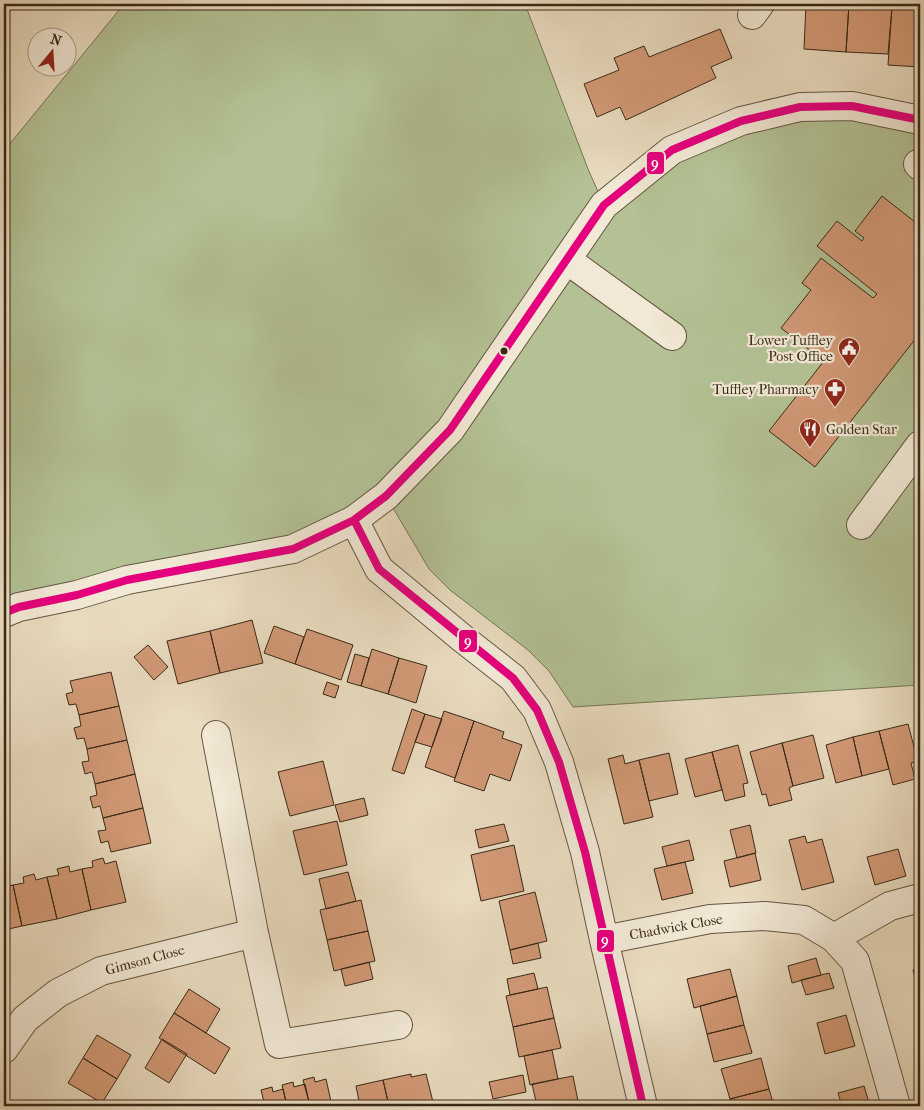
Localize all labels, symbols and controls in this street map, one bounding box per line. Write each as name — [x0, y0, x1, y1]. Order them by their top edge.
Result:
north arrow — [28, 28, 78, 78]
text: N — [48, 30, 64, 50]
line badge: 9 — [646, 151, 665, 175]
text: 9 — [650, 155, 659, 172]
place label: Lower Tuffley Post Office — [749, 332, 834, 365]
public building icon: Lower Tuffley Post Office — [837, 336, 861, 367]
unlabelled marker — [499, 346, 509, 356]
pharmacy icon: Tuffley Pharmacy — [823, 377, 847, 408]
place label: Tuffley Pharmacy — [712, 381, 820, 398]
restaurant icon: Golden Star — [798, 417, 822, 448]
place label: Golden Star — [826, 421, 897, 438]
line badge: 9 — [458, 629, 478, 653]
text: 9 — [463, 633, 472, 650]
street label: Chadwick Close — [628, 910, 724, 944]
line badge: 9 — [596, 929, 615, 953]
text: 9 — [600, 932, 609, 949]
street label: Gimson Close — [103, 941, 187, 979]

